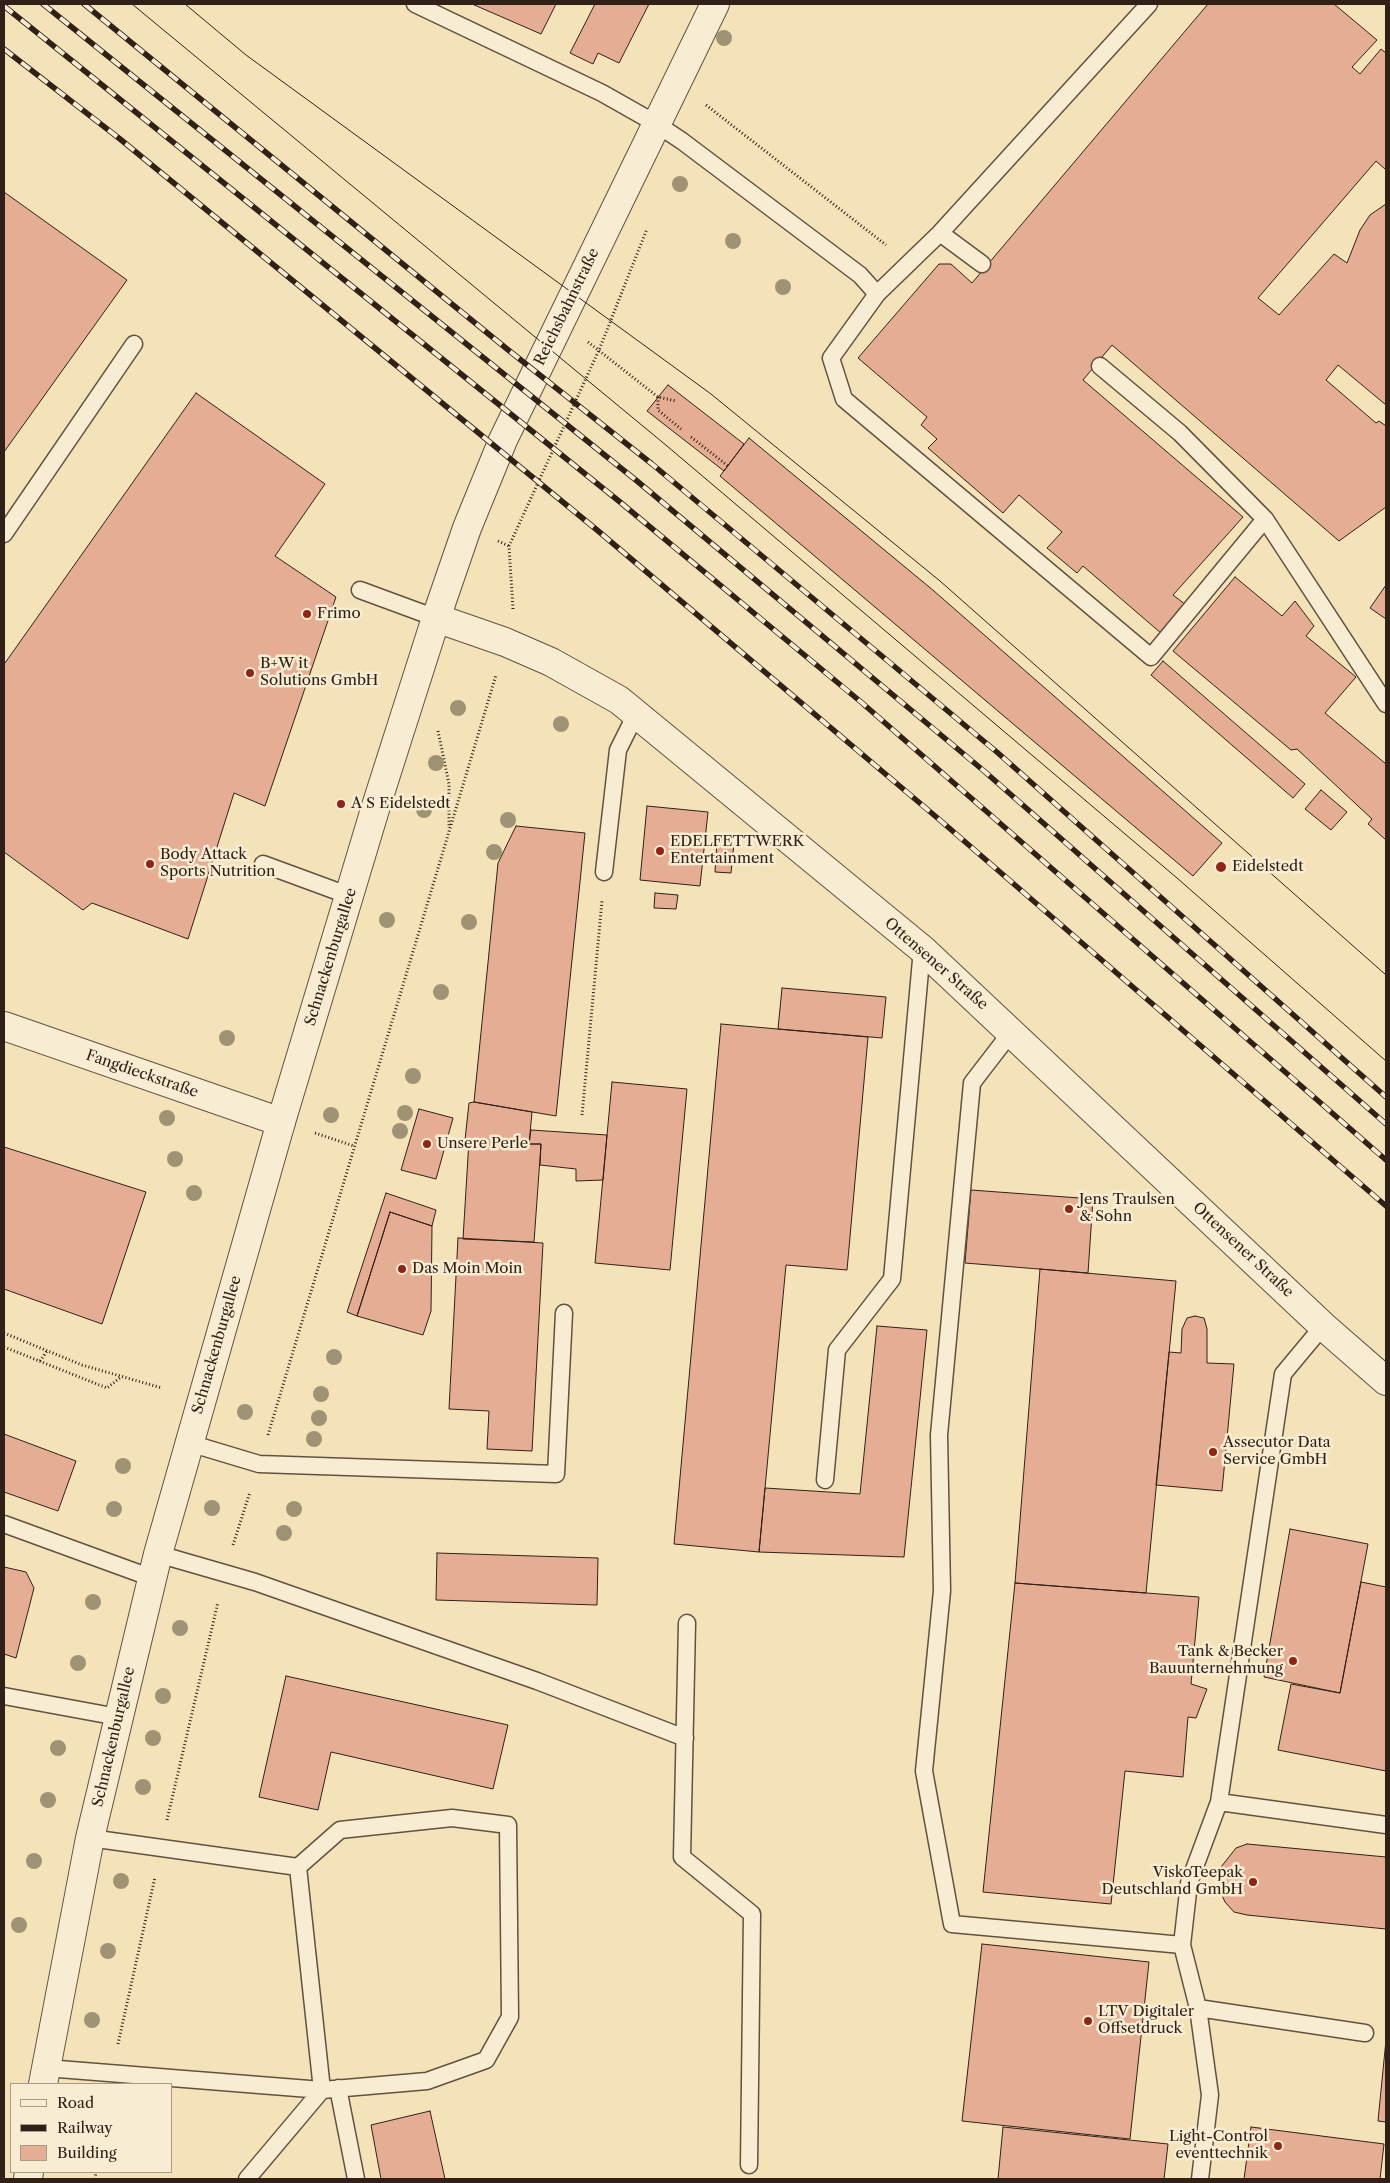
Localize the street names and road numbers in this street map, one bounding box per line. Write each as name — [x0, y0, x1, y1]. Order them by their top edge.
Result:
street label: Reichsbahnstraße — [531, 245, 603, 369]
street label: Schnackenburgallee — [301, 886, 361, 1028]
street label: Ottensener Straße — [881, 914, 991, 1014]
street label: Fangdieckstraße — [83, 1046, 201, 1102]
street label: Ottensener Straße — [1189, 1199, 1297, 1301]
street label: Schnackenburgallee — [189, 1274, 245, 1416]
street label: Schnackenburgallee — [89, 1665, 139, 1809]

